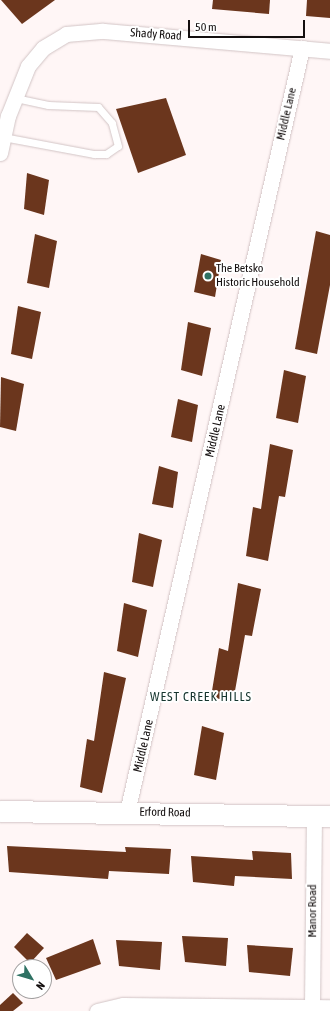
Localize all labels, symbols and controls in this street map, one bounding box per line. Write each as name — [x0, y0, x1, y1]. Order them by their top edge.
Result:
scale bar — [190, 12, 307, 38]
text: 50 m — [195, 20, 217, 34]
street label: Shady Road — [130, 26, 182, 44]
street label: Middle Lane — [274, 86, 300, 142]
place label: The Betsko Historic Household — [216, 262, 300, 290]
marker: The Betsko Historic Household — [203, 271, 213, 281]
street label: Middle Lane — [203, 403, 229, 459]
district label: WEST CREEK HILLS — [150, 689, 252, 705]
street label: Middle Lane — [131, 718, 157, 774]
street label: Erford Road — [139, 805, 191, 821]
street label: Manor Road — [306, 884, 320, 938]
north arrow — [12, 959, 52, 999]
text: N — [34, 980, 47, 992]

